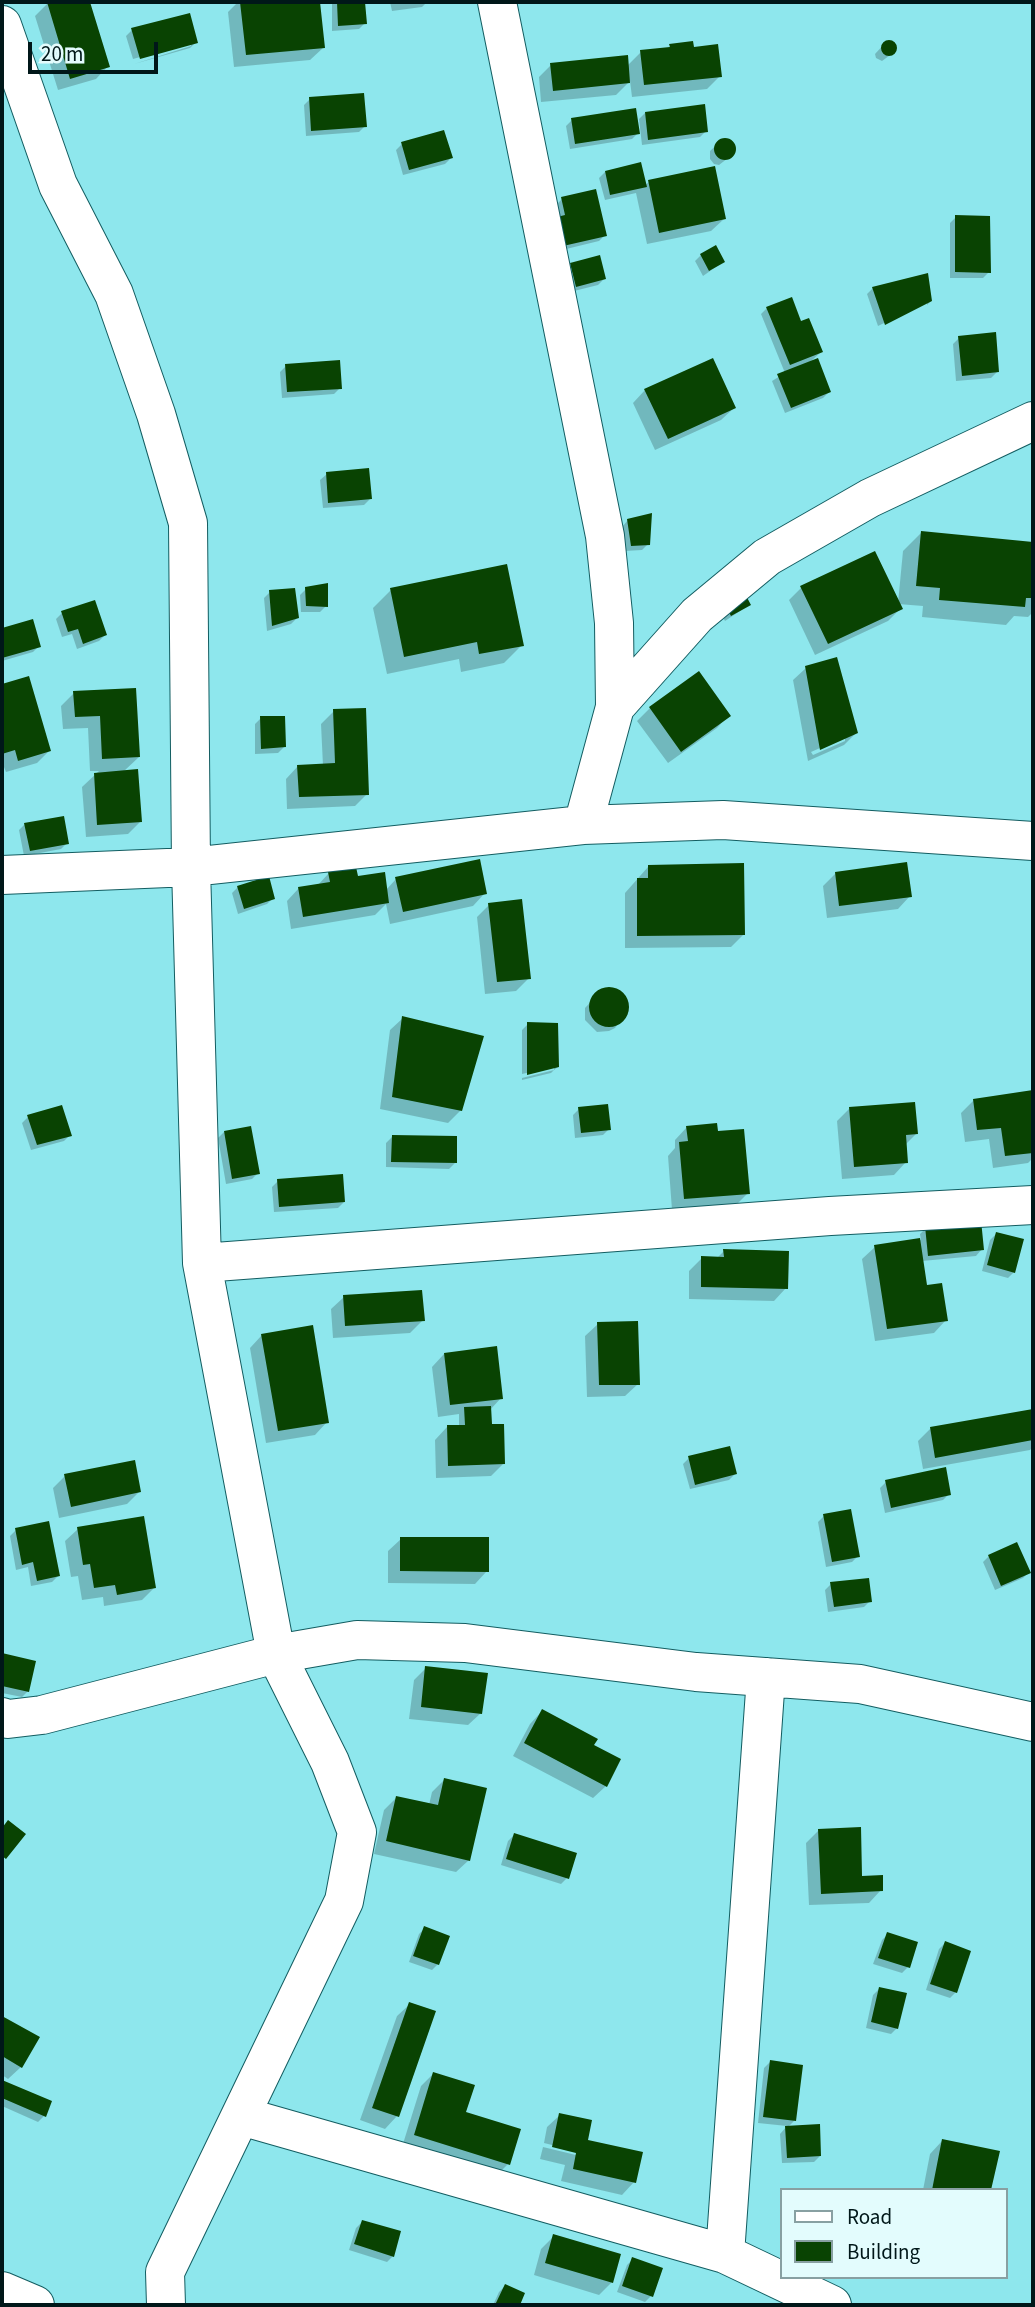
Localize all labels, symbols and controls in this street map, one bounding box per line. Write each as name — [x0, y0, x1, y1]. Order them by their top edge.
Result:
scale bar — [32, 28, 161, 72]
text: 20 m — [41, 39, 83, 69]
legend — [780, 2188, 1007, 2279]
text: Road — [847, 2202, 892, 2232]
text: Building — [847, 2237, 920, 2267]

